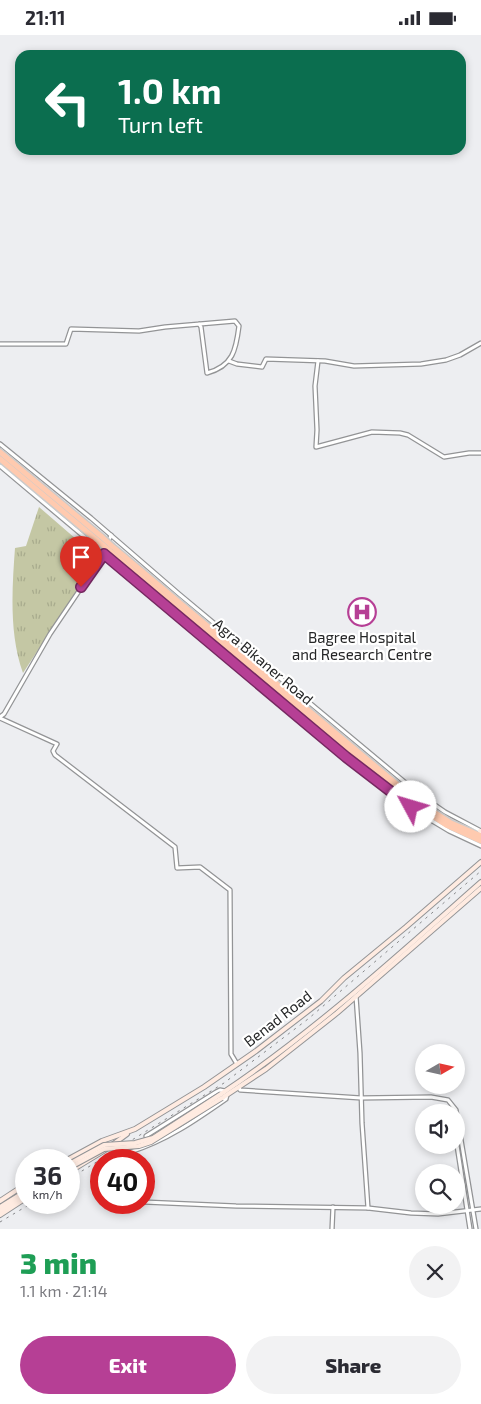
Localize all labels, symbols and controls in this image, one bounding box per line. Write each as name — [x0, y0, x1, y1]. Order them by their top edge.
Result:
text: 21:11 — [25, 6, 66, 29]
text: 1.0 km — [118, 69, 222, 111]
icon: left — [35, 70, 100, 135]
text: Turn left — [118, 111, 203, 137]
pin — [60, 536, 102, 587]
icon: arrive — [67, 543, 95, 571]
hospital icon: Bagree Hospital and Research Centre — [347, 597, 377, 627]
street label: Agra Bikaner Road — [210, 614, 317, 708]
place label: Bagree Hospital and Research Centre — [292, 628, 432, 663]
position arrow — [384, 780, 436, 832]
street label: Benad Road — [240, 986, 315, 1050]
north arrow — [415, 1044, 465, 1094]
map controls — [415, 1044, 465, 1214]
button: sound — [415, 1104, 465, 1154]
speed limit sign: 40 — [90, 1149, 155, 1214]
text: 36 — [33, 1160, 62, 1190]
button: search — [415, 1164, 465, 1214]
text: km/h — [33, 1187, 62, 1201]
text: 3 min — [20, 1244, 97, 1280]
button: close — [409, 1246, 461, 1298]
text: 1.1 km · 21:14 — [20, 1281, 108, 1300]
button: Exit — [20, 1336, 236, 1394]
button: Share — [246, 1336, 461, 1394]

